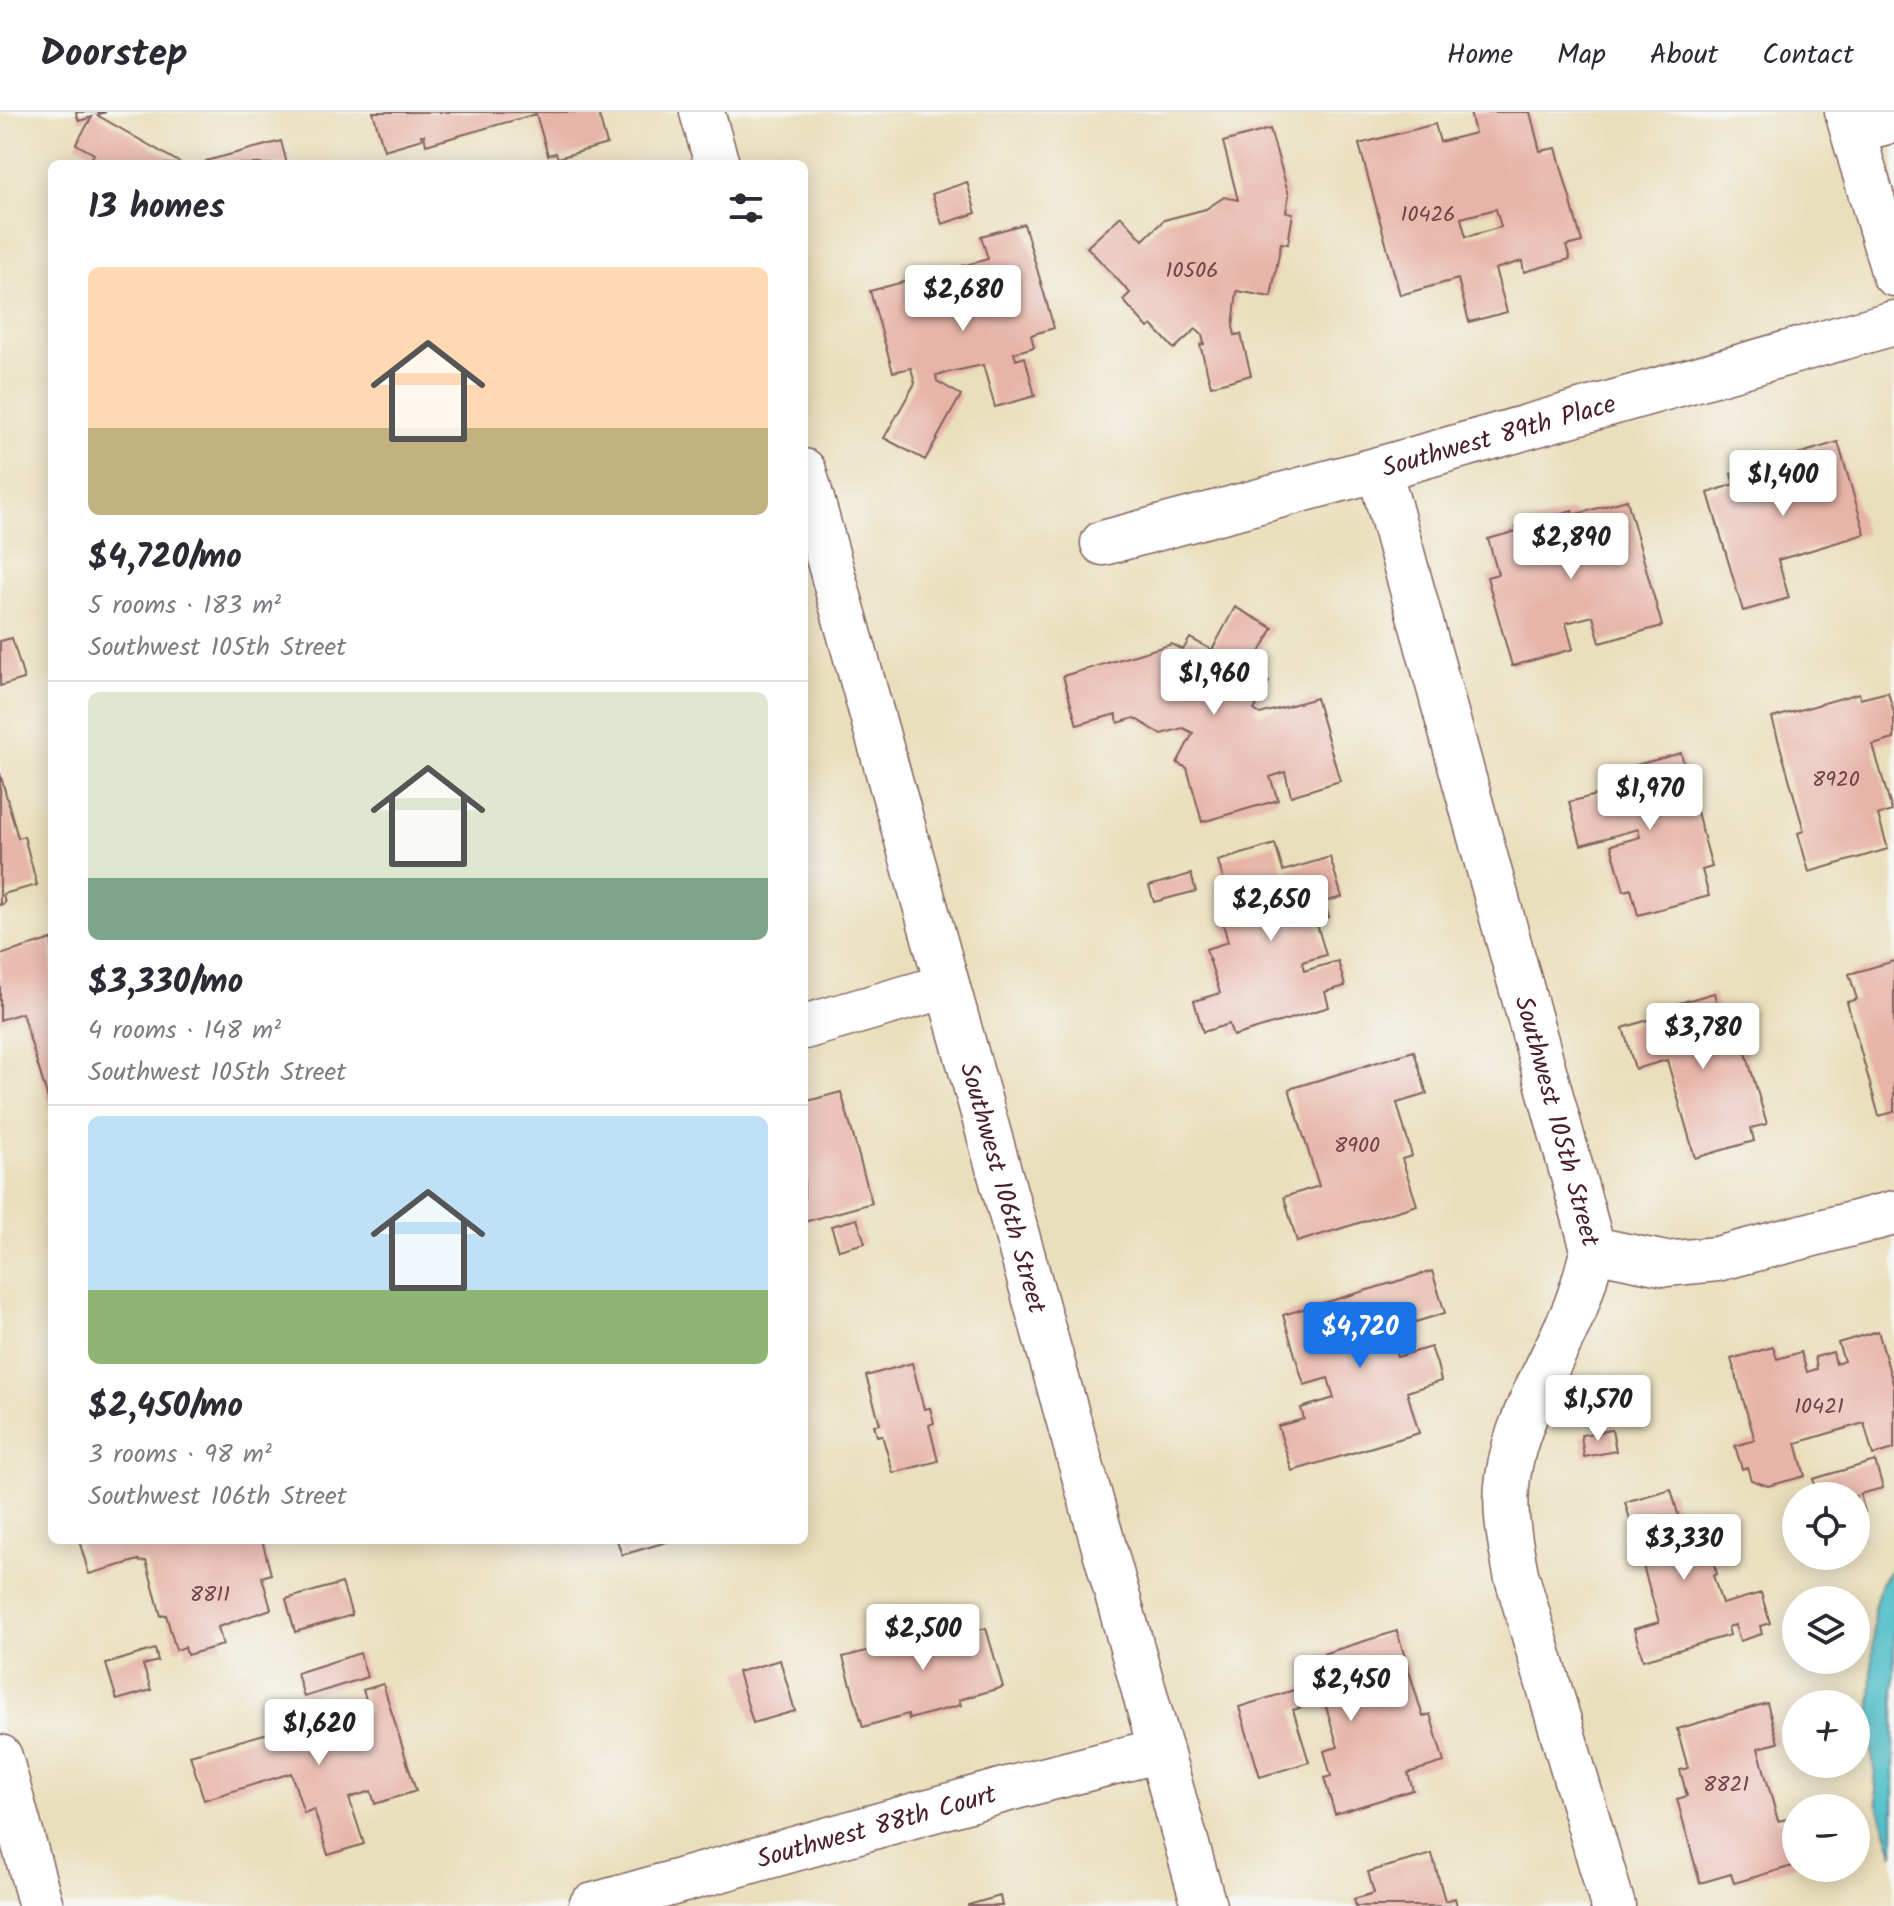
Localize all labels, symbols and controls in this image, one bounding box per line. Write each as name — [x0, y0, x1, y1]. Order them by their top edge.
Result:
text: Doorstep — [40, 25, 188, 85]
text: Home — [1447, 33, 1513, 78]
text: Map — [1557, 33, 1606, 78]
text: About — [1650, 33, 1718, 78]
text: Contact — [1762, 33, 1854, 78]
text: 13 homes — [88, 181, 225, 235]
icon: filters — [724, 186, 768, 230]
house number: 10426 — [1400, 198, 1456, 233]
house number: 10506 — [1166, 254, 1218, 289]
pin: $2,680 — [898, 265, 1028, 333]
text: $2,680 — [923, 270, 1003, 312]
icon: home — [356, 319, 500, 463]
street label: Southwest 89th Place — [1377, 384, 1621, 490]
pin: $1,400 — [1718, 450, 1848, 518]
text: $1,400 — [1748, 455, 1818, 497]
pin: $2,890 — [1506, 513, 1636, 581]
text: $2,890 — [1531, 518, 1611, 560]
text: $4,720/mo — [88, 531, 242, 585]
text: 5 rooms · 183 m² — [88, 585, 281, 627]
text: Southwest 105th Street — [88, 627, 346, 669]
pin: $1,960 — [1149, 649, 1279, 717]
text: $1,960 — [1179, 654, 1249, 696]
icon: home — [356, 744, 500, 888]
house number: 8920 — [1812, 763, 1860, 798]
pin: $1,970 — [1585, 764, 1715, 832]
text: $1,970 — [1616, 769, 1684, 811]
pin: $2,650 — [1206, 875, 1336, 943]
text: $2,650 — [1232, 880, 1310, 922]
text: $3,330/mo — [88, 956, 243, 1010]
street label: Southwest 105th Street — [1501, 991, 1611, 1253]
pin: $3,780 — [1638, 1003, 1768, 1071]
text: $3,780 — [1664, 1008, 1742, 1050]
text: 4 rooms · 148 m² — [88, 1010, 281, 1052]
text: Southwest 105th Street — [88, 1052, 346, 1094]
street label: Southwest 106th Street — [947, 1058, 1057, 1319]
house number: 8900 — [1334, 1129, 1380, 1164]
icon: home — [356, 1168, 500, 1312]
pin: $4,720 — [1295, 1302, 1425, 1370]
text: $4,720 — [1321, 1307, 1399, 1349]
pin: $1,570 — [1533, 1375, 1663, 1443]
text: $2,450/mo — [88, 1380, 243, 1434]
text: $1,570 — [1564, 1380, 1632, 1422]
house number: 10421 — [1794, 1390, 1844, 1425]
text: 3 rooms · 98 m² — [88, 1434, 272, 1476]
text: Southwest 106th Street — [88, 1476, 347, 1518]
map controls — [1782, 1482, 1870, 1882]
button: locate — [1782, 1482, 1870, 1570]
pin: $3,330 — [1619, 1514, 1749, 1582]
text: $3,330 — [1645, 1519, 1723, 1561]
house number: 8811 — [190, 1578, 230, 1613]
button: layers — [1782, 1586, 1870, 1674]
pin: $2,500 — [858, 1604, 988, 1672]
text: $2,500 — [884, 1609, 962, 1651]
pin: $2,450 — [1286, 1655, 1416, 1723]
text: $2,450 — [1312, 1660, 1390, 1702]
button: + — [1782, 1690, 1870, 1778]
pin: $1,620 — [254, 1699, 384, 1767]
text: $1,620 — [283, 1704, 355, 1746]
house number: 8821 — [1703, 1768, 1749, 1803]
street label: Southwest 88th Court — [752, 1774, 1002, 1882]
button: − — [1782, 1794, 1870, 1882]

